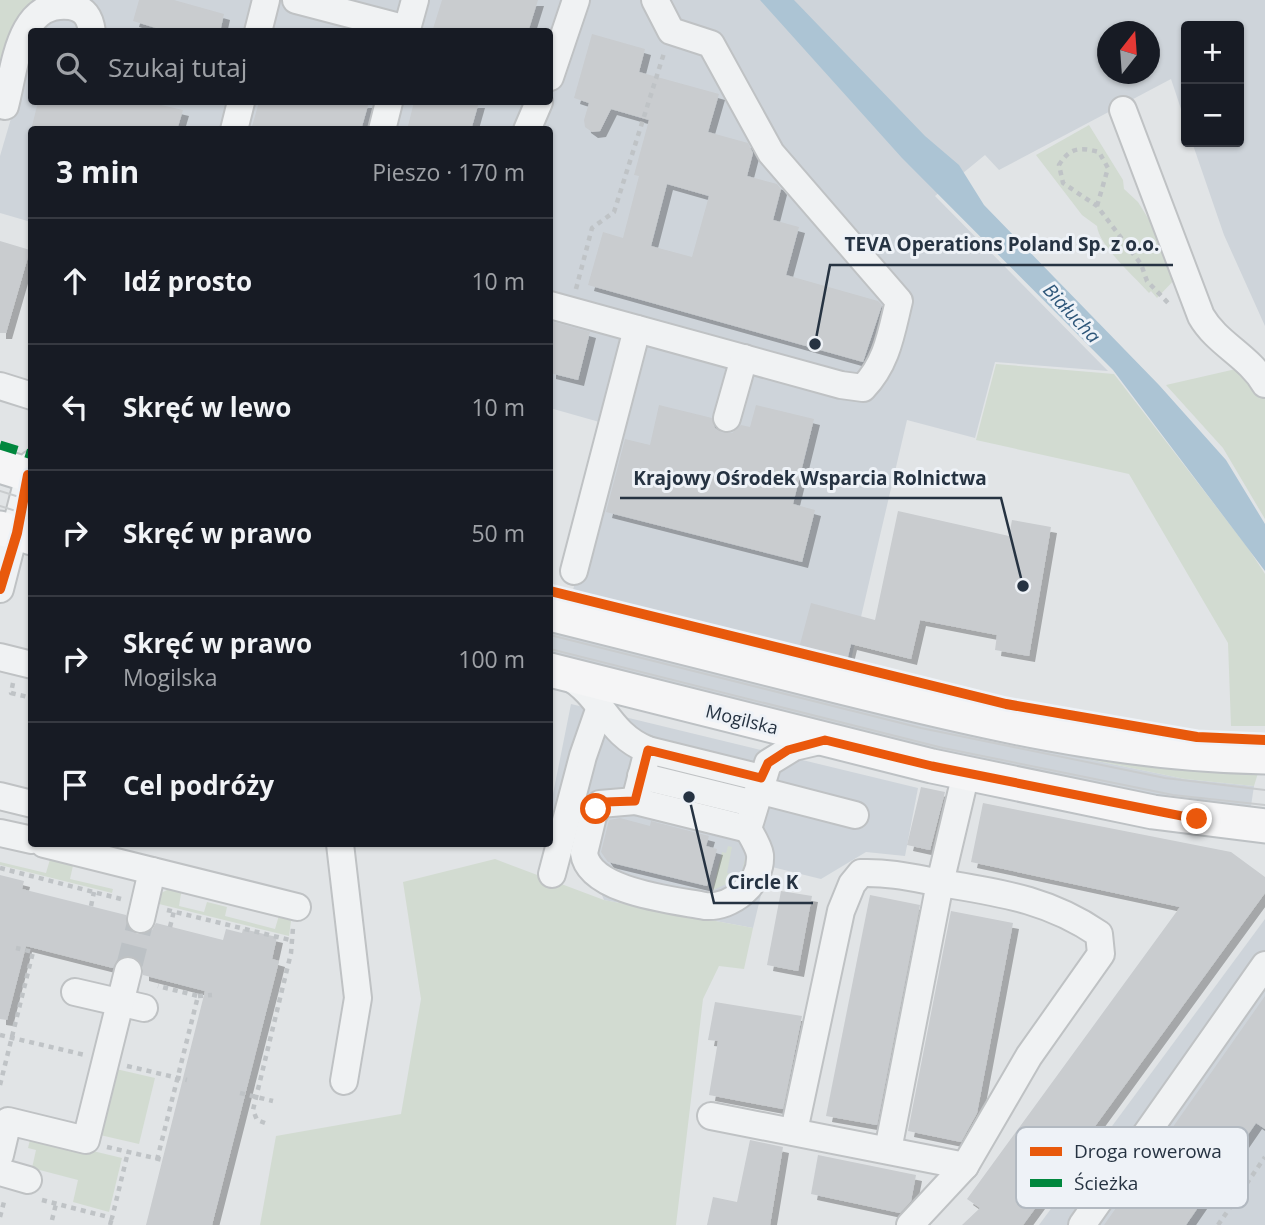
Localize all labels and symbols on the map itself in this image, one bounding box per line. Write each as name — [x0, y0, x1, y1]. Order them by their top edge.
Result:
north arrow — [1097, 21, 1160, 84]
callout: TEVA Operations Poland Sp. z o.o. — [830, 225, 1173, 265]
text: TEVA Operations Poland Sp. z o.o. — [844, 231, 1160, 257]
water label: Białucha — [1038, 277, 1107, 349]
callout: Krajowy Ośrodek Wsparcia Rolnictwa — [620, 458, 1001, 498]
text: Krajowy Ośrodek Wsparcia Rolnictwa — [633, 465, 987, 491]
street label: Mogilska — [703, 698, 781, 740]
route start — [580, 793, 611, 824]
route end — [1181, 803, 1212, 834]
callout: Circle K — [714, 863, 813, 903]
text: Circle K — [728, 869, 799, 895]
legend — [1016, 1127, 1248, 1208]
text: Droga rowerowa — [1074, 1138, 1222, 1164]
text: Ścieżka — [1074, 1170, 1138, 1196]

